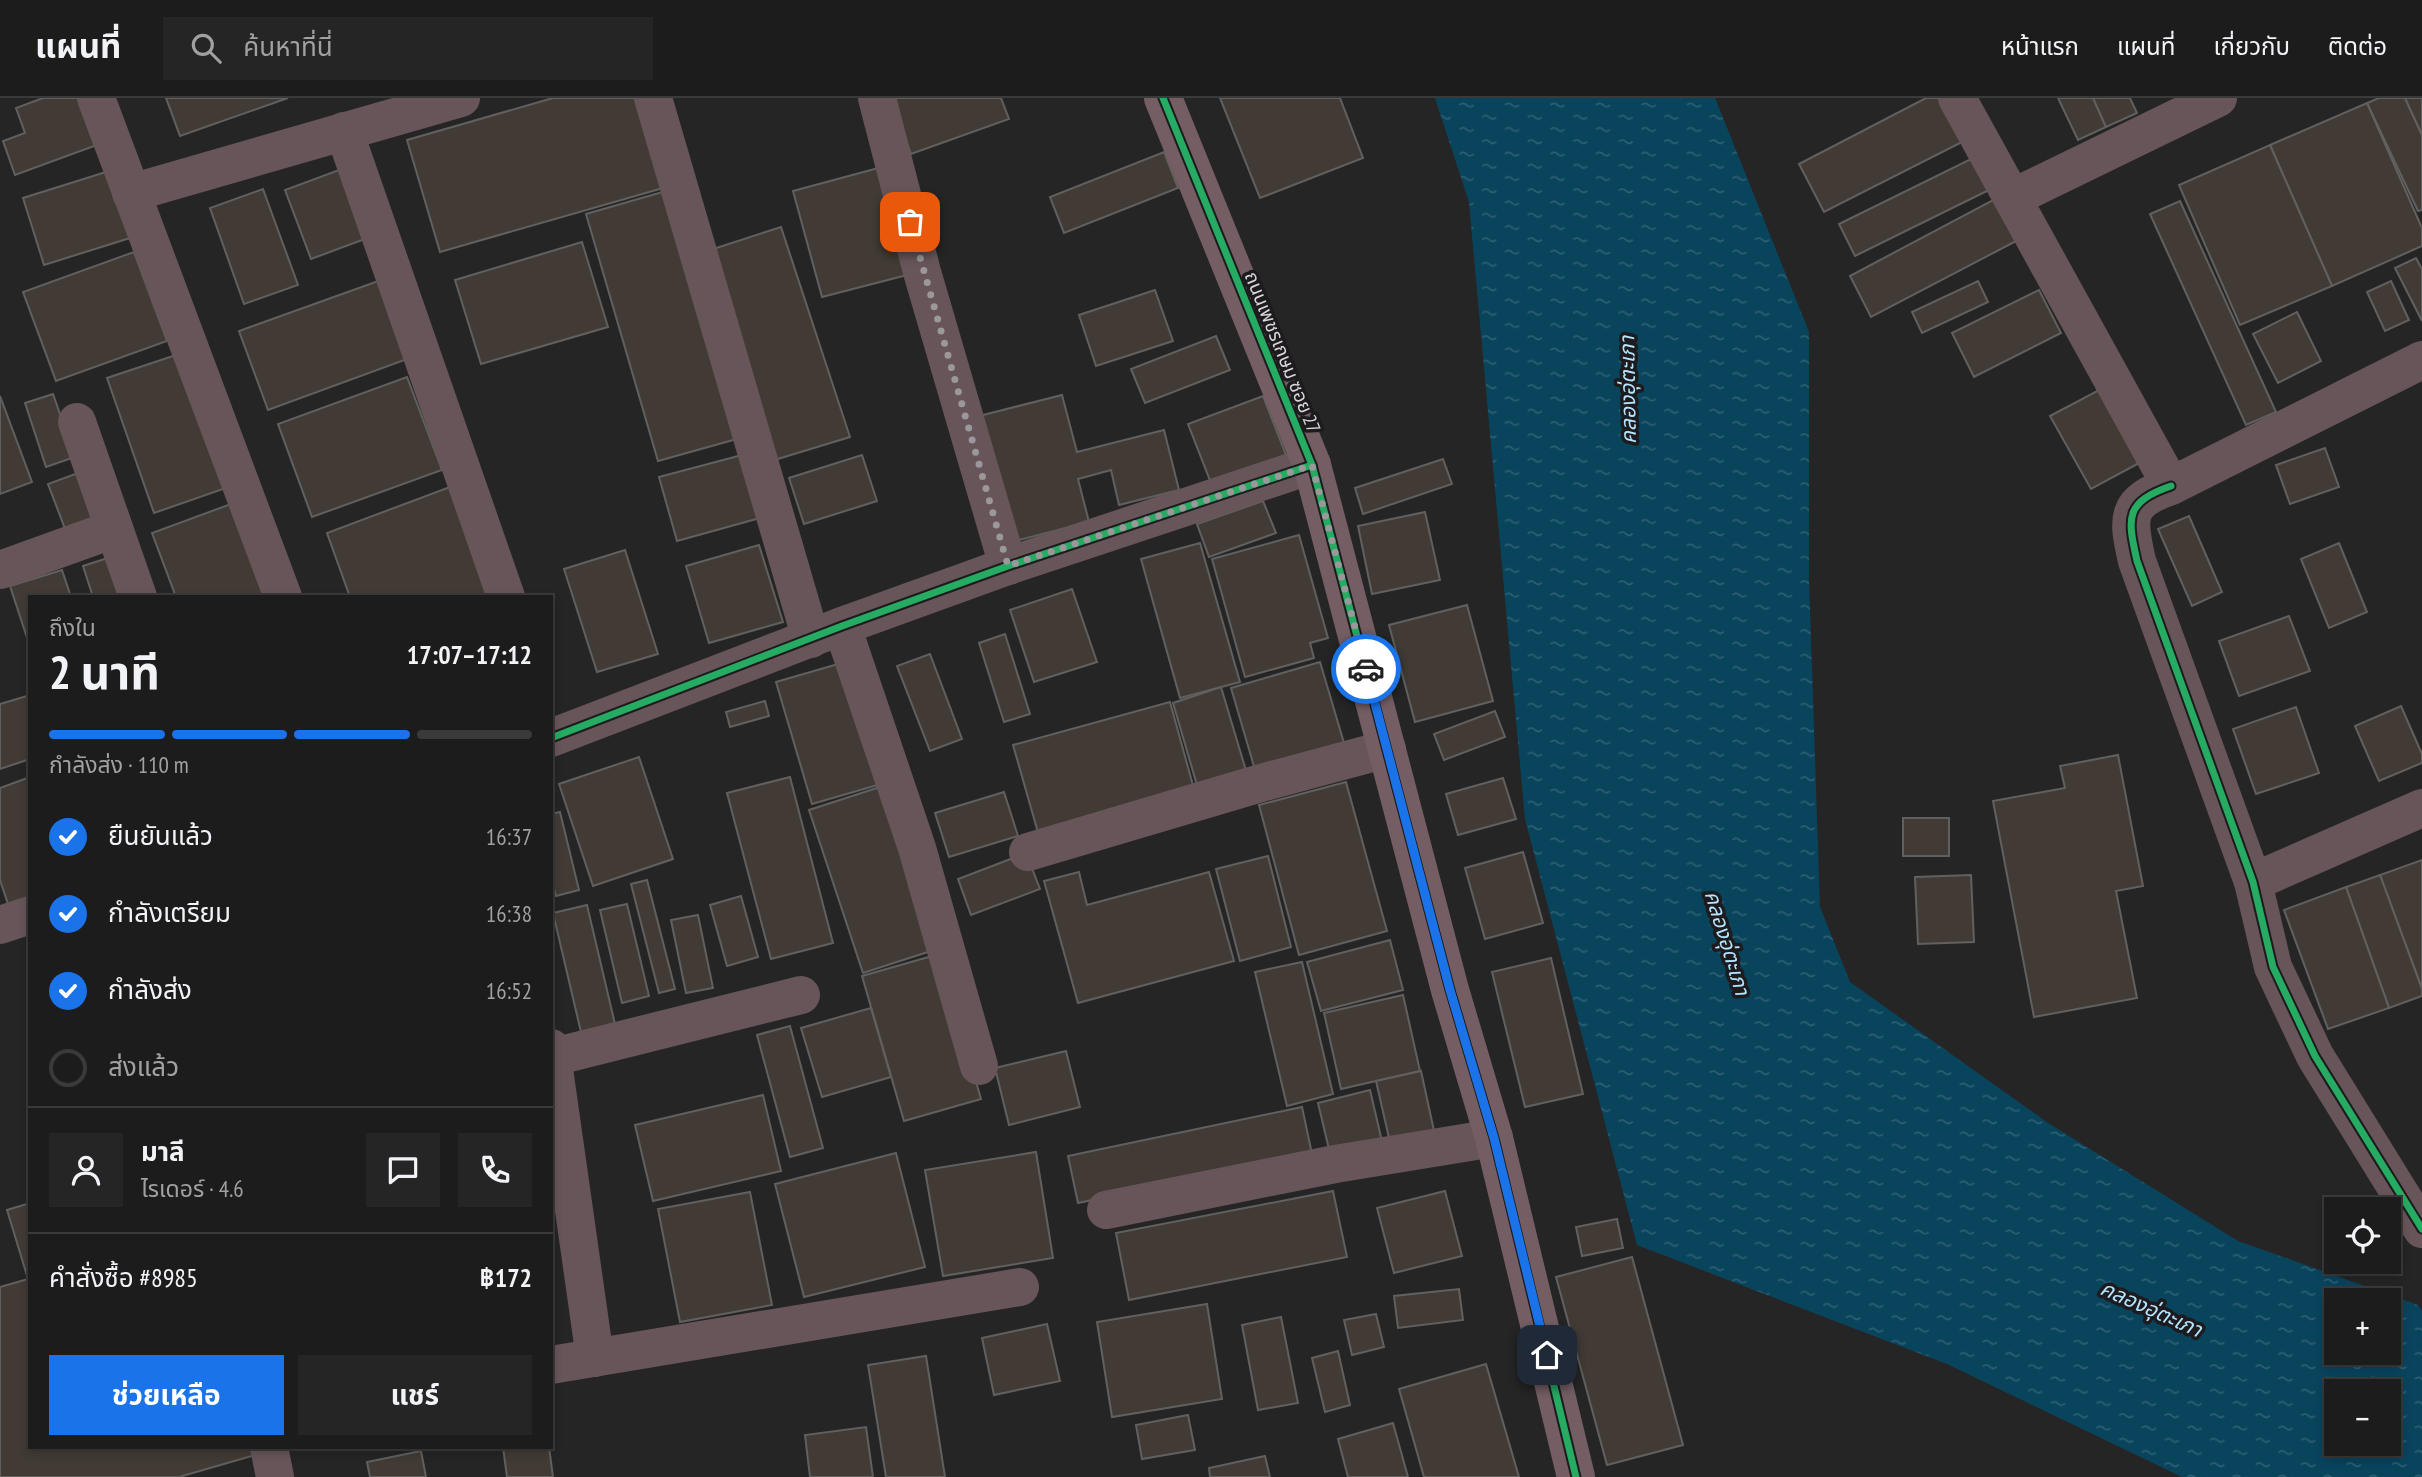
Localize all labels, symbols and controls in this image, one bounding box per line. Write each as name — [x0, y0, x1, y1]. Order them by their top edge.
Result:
search box — [163, 17, 653, 80]
text: แผนที่ — [35, 24, 121, 67]
icon: search — [187, 29, 225, 67]
text: ค้นหาที่นี่ — [243, 30, 333, 63]
text: หน้าแรก — [2001, 31, 2079, 62]
text: แผนที่ — [2117, 31, 2175, 62]
text: เกี่ยวกับ — [2213, 31, 2290, 62]
text: ติดต่อ — [2328, 31, 2387, 62]
pin — [880, 192, 940, 252]
icon: bag — [891, 203, 929, 241]
street label: ถนนเพชรเกษม ซอย 27 — [1240, 268, 1326, 436]
water label: คลองอุ่ตะเภา — [1613, 334, 1642, 444]
text: ถึงใน — [49, 613, 96, 642]
courier — [1331, 634, 1401, 704]
text: 17:07–17:12 — [407, 638, 532, 671]
text: 2 นาที — [49, 642, 160, 702]
icon: car — [1347, 650, 1385, 688]
text: กำลังส่ง · 110 m — [49, 750, 189, 779]
icon: check — [49, 818, 87, 856]
text: ยืนยันแล้ว — [108, 819, 213, 852]
text: 16:37 — [486, 822, 532, 851]
water label: คลองอุ่ตะเภา — [1699, 887, 1757, 1000]
icon: check — [49, 895, 87, 933]
text: กำลังเตรียม — [108, 896, 231, 929]
text: 16:38 — [486, 899, 532, 928]
icon: check — [49, 972, 87, 1010]
text: กำลังส่ง — [108, 973, 192, 1006]
text: 16:52 — [486, 976, 532, 1005]
text: ส่งแล้ว — [108, 1050, 179, 1083]
button: person — [49, 1133, 123, 1207]
button: chat — [366, 1133, 440, 1207]
button: phone — [458, 1133, 532, 1207]
text: มาลี — [141, 1135, 185, 1168]
text: ไรเดอร์ · 4.6 — [141, 1174, 244, 1203]
map controls — [2324, 1197, 2401, 1456]
button: locate — [2324, 1197, 2401, 1274]
text: คำสั่งซื้อ #8985 — [49, 1261, 198, 1294]
text: ฿172 — [480, 1261, 532, 1294]
water label: คลองอุ่ตะเภา — [2096, 1274, 2207, 1343]
button: + — [2324, 1288, 2401, 1365]
pin — [1517, 1325, 1577, 1385]
icon: home — [1528, 1336, 1566, 1374]
button: ช่วยเหลือ — [49, 1355, 284, 1435]
button: แชร์ — [298, 1355, 532, 1435]
button: − — [2324, 1379, 2401, 1456]

